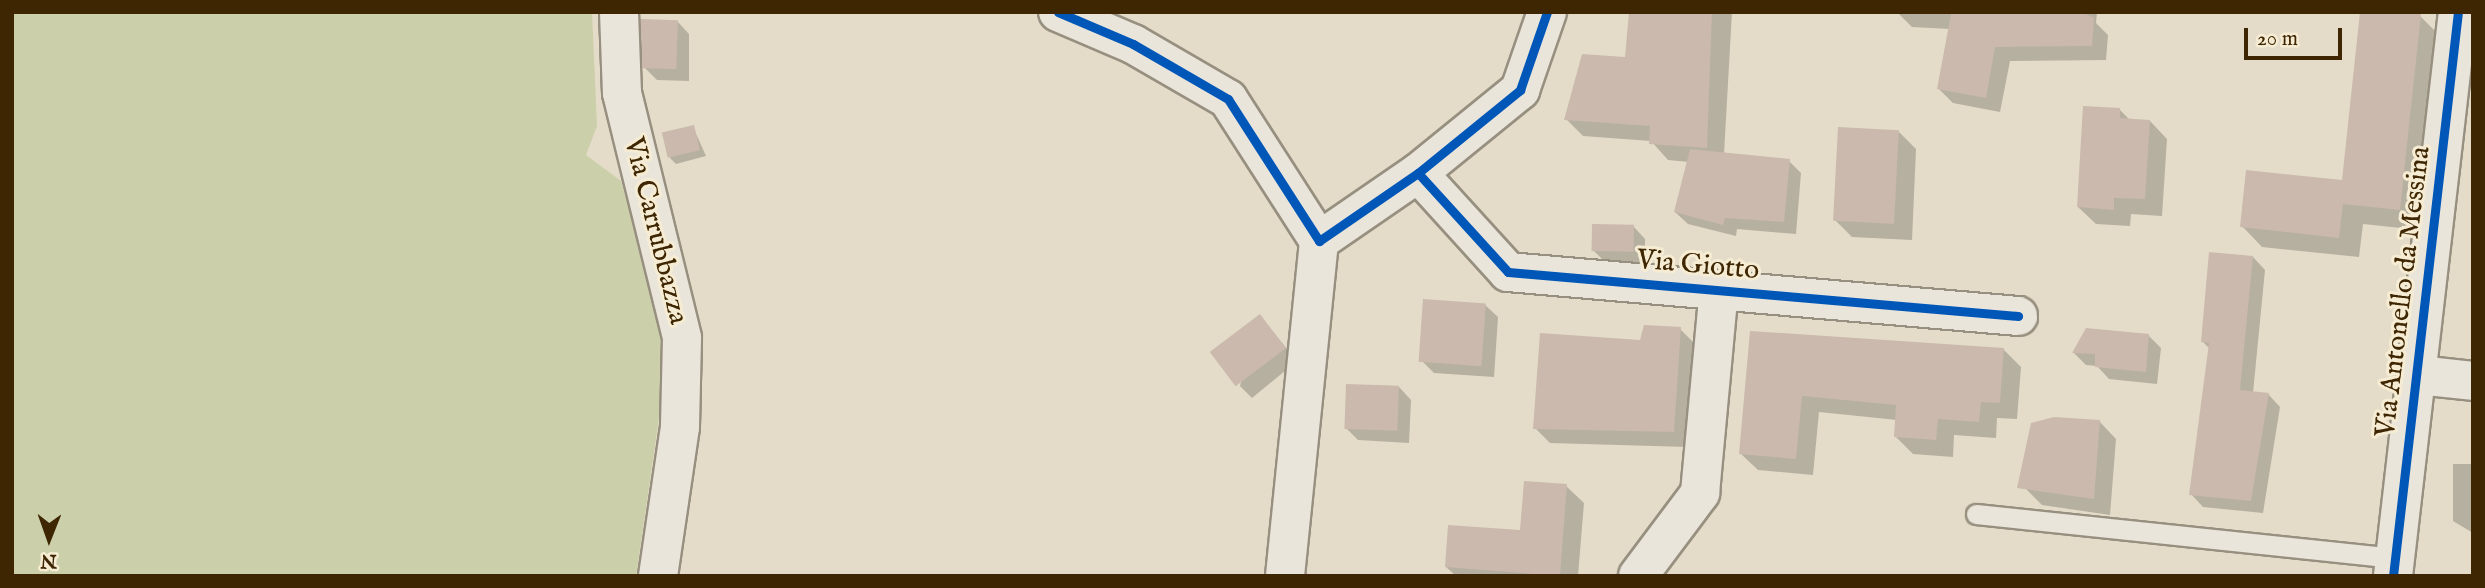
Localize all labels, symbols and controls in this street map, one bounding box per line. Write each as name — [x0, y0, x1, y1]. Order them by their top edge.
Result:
scale bar — [2247, 14, 2345, 58]
text: 20 m — [2257, 26, 2298, 53]
street label: Via Carrubbazza — [616, 134, 694, 328]
street label: Via Antonello da Messina — [2369, 145, 2439, 439]
street label: Via Giotto — [1635, 244, 1761, 288]
north arrow — [14, 504, 84, 574]
text: N — [40, 548, 57, 572]

